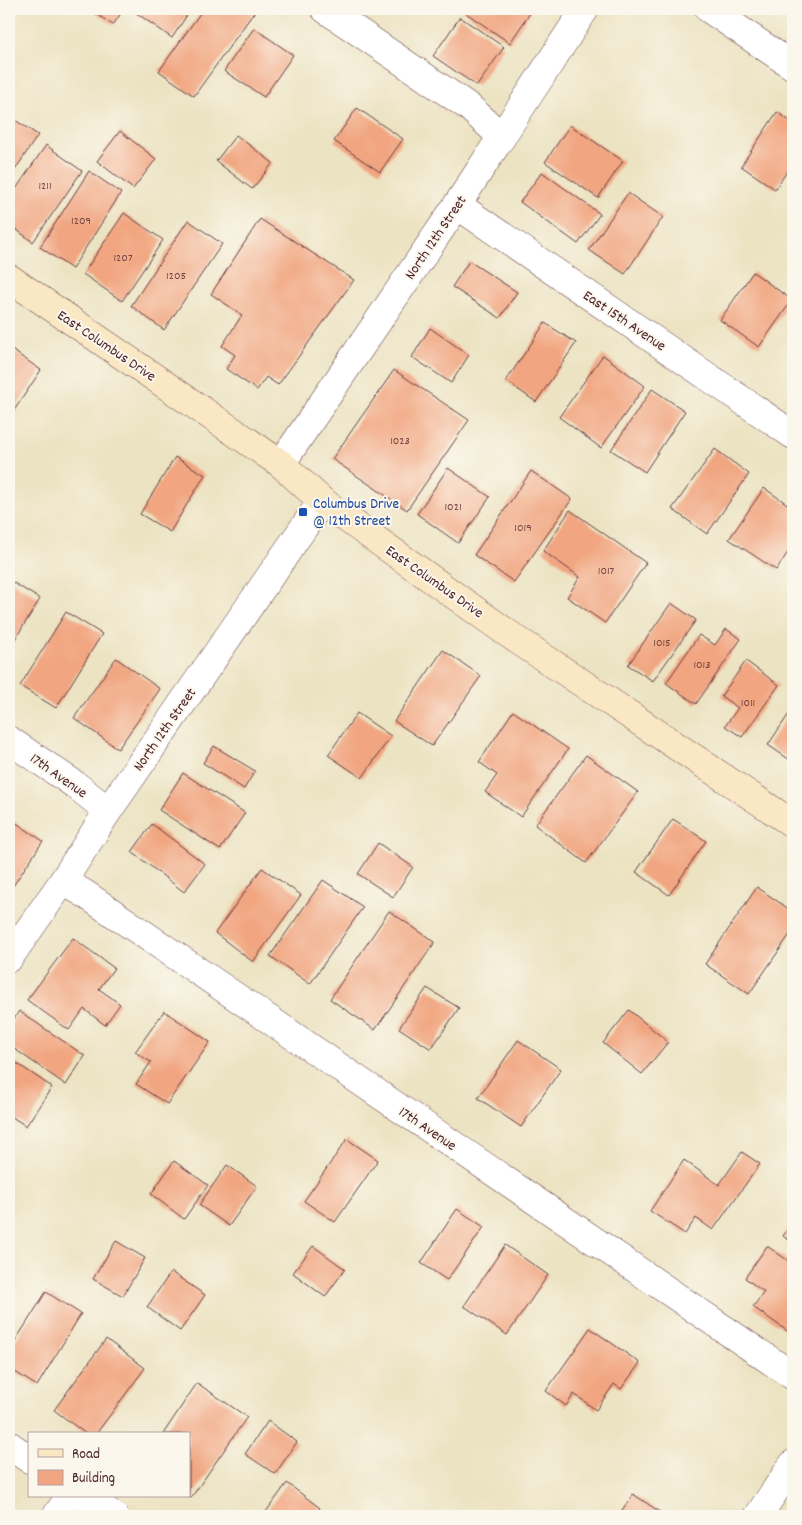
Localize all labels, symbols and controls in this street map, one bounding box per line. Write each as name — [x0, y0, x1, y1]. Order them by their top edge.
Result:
house number: 1211 — [38, 178, 52, 195]
street label: North 12th Street — [400, 191, 473, 285]
house number: 1209 — [71, 213, 91, 230]
house number: 1207 — [113, 250, 133, 267]
house number: 1205 — [166, 268, 186, 285]
street label: East 15th Avenue — [578, 286, 670, 358]
street label: East Columbus Drive — [52, 305, 160, 388]
house number: 1023 — [390, 433, 410, 450]
place label: Columbus Drive @ 12th Street — [313, 494, 399, 533]
house number: 1021 — [444, 499, 462, 516]
marker: Columbus Drive @ 12th Street — [297, 506, 309, 518]
house number: 1019 — [514, 520, 532, 537]
street label: East Columbus Drive — [380, 541, 488, 625]
house number: 1017 — [598, 563, 615, 580]
house number: 1015 — [653, 635, 671, 652]
house number: 1013 — [693, 657, 711, 674]
street label: North 12th Street — [129, 683, 203, 776]
house number: 1011 — [741, 695, 755, 712]
street label: 17th Avenue — [25, 749, 91, 805]
street label: 17th Avenue — [393, 1102, 461, 1157]
legend — [28, 1432, 190, 1498]
text: Road — [72, 1444, 100, 1466]
text: Building — [72, 1468, 115, 1490]

